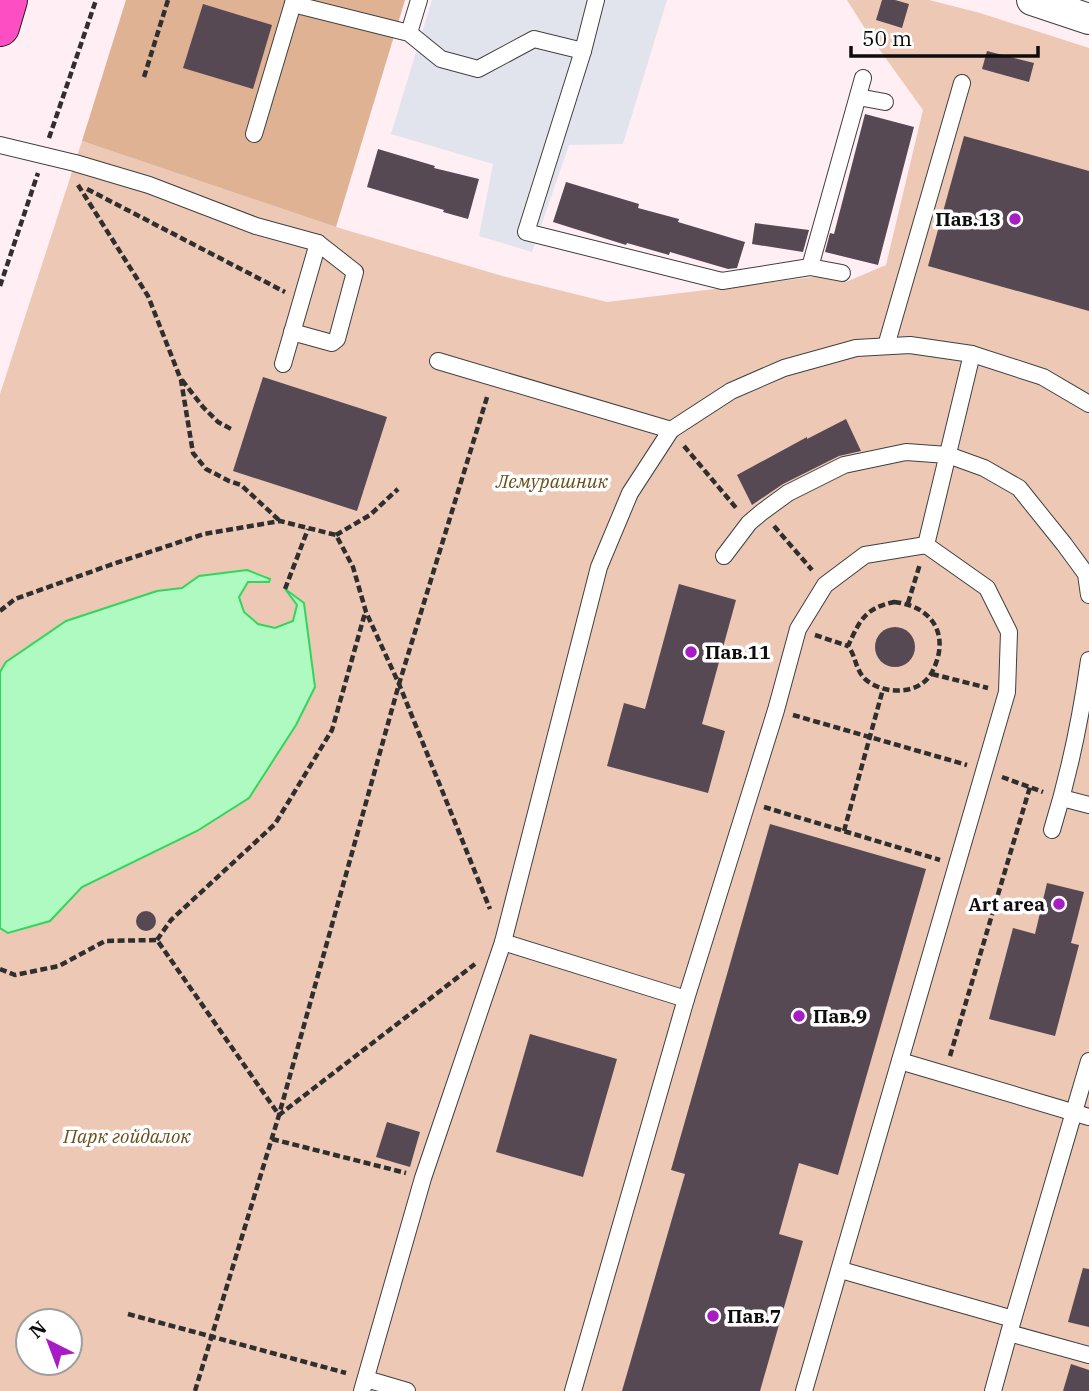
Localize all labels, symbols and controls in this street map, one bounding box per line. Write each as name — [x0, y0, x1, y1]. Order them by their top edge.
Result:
scale bar — [851, 14, 1038, 58]
text: 50 m — [862, 24, 912, 52]
place label: Пав.13 — [935, 207, 1001, 231]
marker: Пав.13 — [1007, 211, 1023, 227]
park label: Лемурашник — [495, 469, 609, 493]
place label: Пав.11 — [705, 640, 771, 664]
marker: Пав.11 — [683, 644, 699, 660]
place label: Art area — [969, 892, 1045, 916]
marker: Art area — [1051, 896, 1067, 912]
place label: Пав.9 — [813, 1004, 867, 1028]
marker: Пав.9 — [791, 1008, 807, 1024]
park label: Парк гойдалок — [62, 1124, 191, 1148]
place label: Пав.7 — [727, 1304, 781, 1328]
north arrow — [14, 1307, 84, 1377]
marker: Пав.7 — [705, 1308, 721, 1324]
text: N — [24, 1315, 51, 1343]

